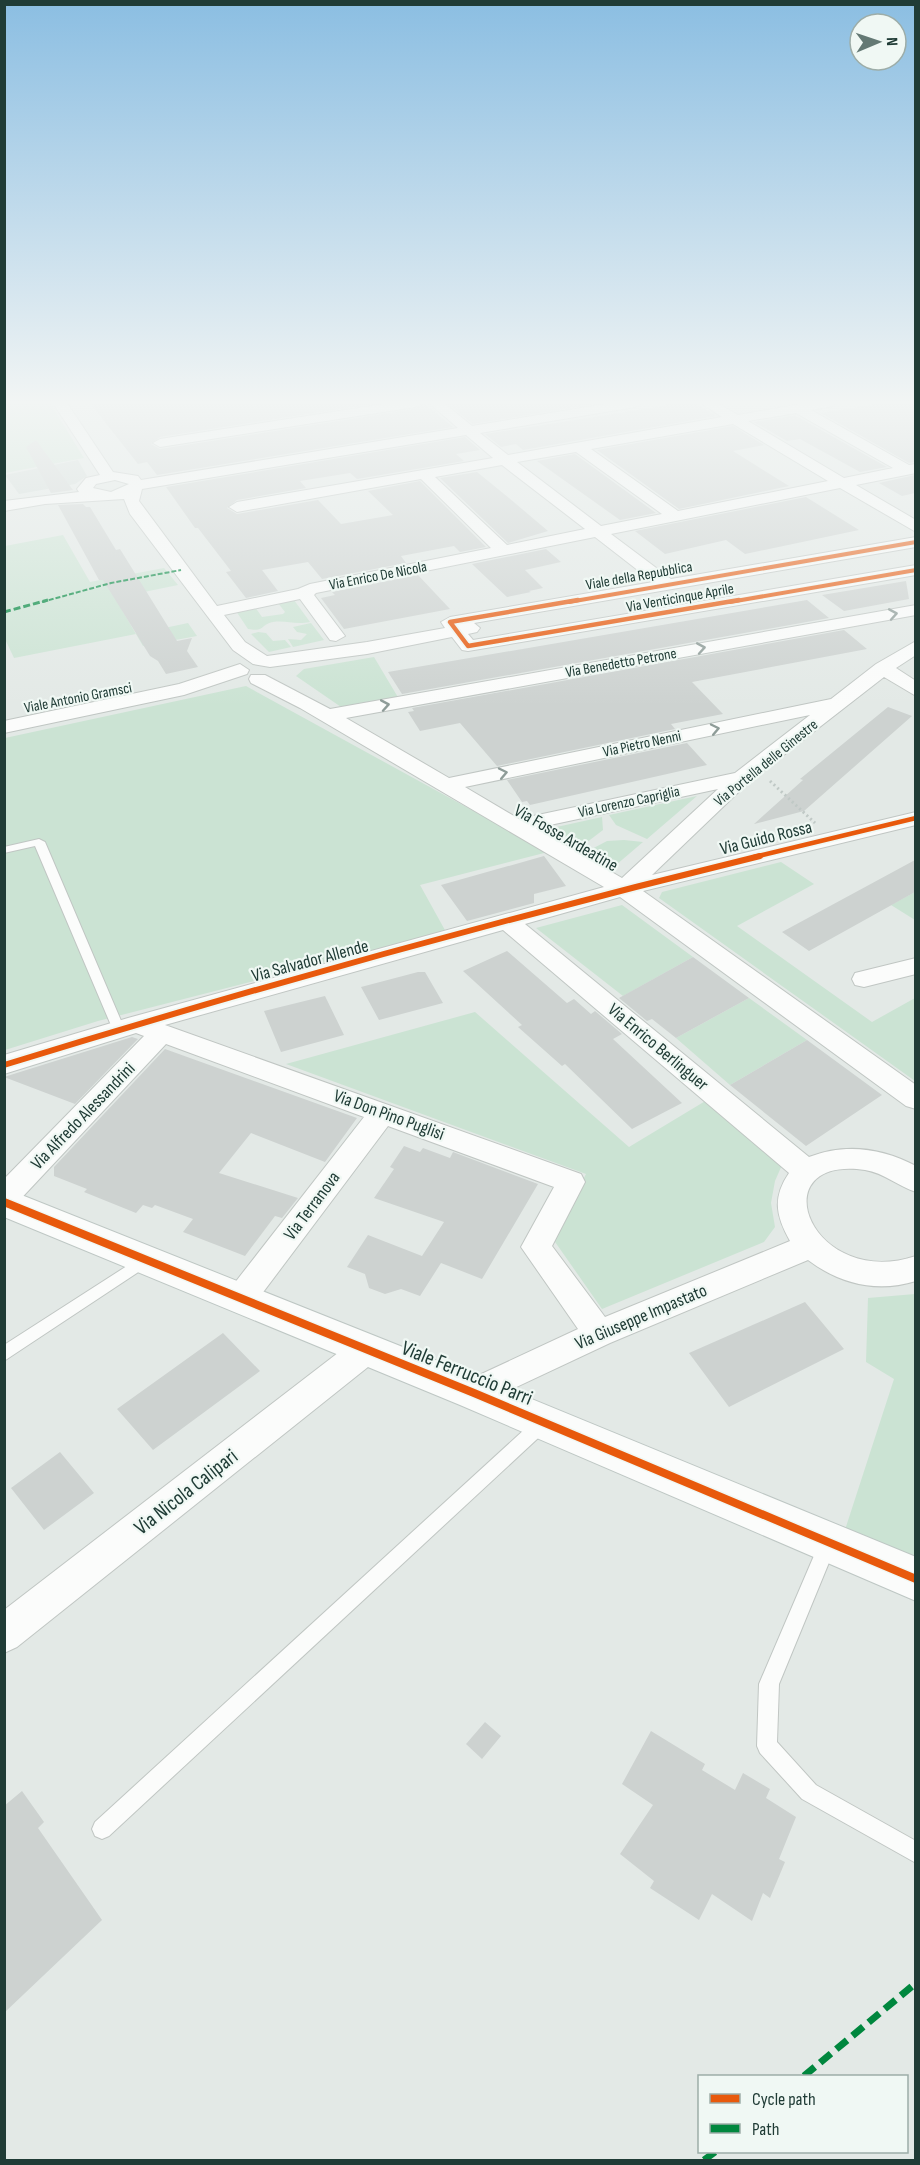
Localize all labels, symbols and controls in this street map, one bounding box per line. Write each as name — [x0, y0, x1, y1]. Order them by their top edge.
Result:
north arrow — [848, 12, 908, 72]
text: N — [882, 37, 901, 46]
street label: Via Enrico De Nicola — [328, 557, 429, 595]
street label: Viale della Repubblica — [584, 557, 694, 595]
street label: Via Venticinque Aprile — [625, 579, 735, 617]
one-way arrow — [887, 608, 897, 621]
one-way arrow — [696, 643, 706, 655]
street label: Via Benedetto Petrone — [564, 644, 678, 682]
street label: Viale Antonio Gramsci — [22, 678, 134, 718]
one-way arrow — [380, 699, 390, 712]
street label: Via Portella delle Ginestre — [710, 715, 822, 811]
one-way arrow — [709, 723, 719, 736]
street label: Via Pietro Nenni — [601, 726, 683, 762]
one-way arrow — [498, 768, 508, 781]
street label: Via Lorenzo Capriglia — [576, 782, 682, 822]
street label: Via Fosse Ardeatine — [510, 800, 622, 876]
street label: Via Guido Rossa — [718, 816, 814, 860]
street label: Via Salvador Allende — [249, 935, 371, 987]
street label: Via Enrico Berlinguer — [604, 999, 712, 1095]
street label: Via Alfredo Alessandrini — [27, 1058, 139, 1174]
street label: Via Don Pino Puglisi — [331, 1085, 447, 1145]
street label: Via Terranova — [279, 1168, 345, 1244]
street label: Via Giuseppe Impastato — [572, 1280, 710, 1354]
street label: Viale Ferruccio Parri — [398, 1335, 536, 1411]
street label: Via Nicola Calipari — [129, 1444, 243, 1540]
legend — [698, 2075, 908, 2153]
text: Cycle path — [752, 2089, 816, 2110]
text: Path — [752, 2119, 780, 2140]

